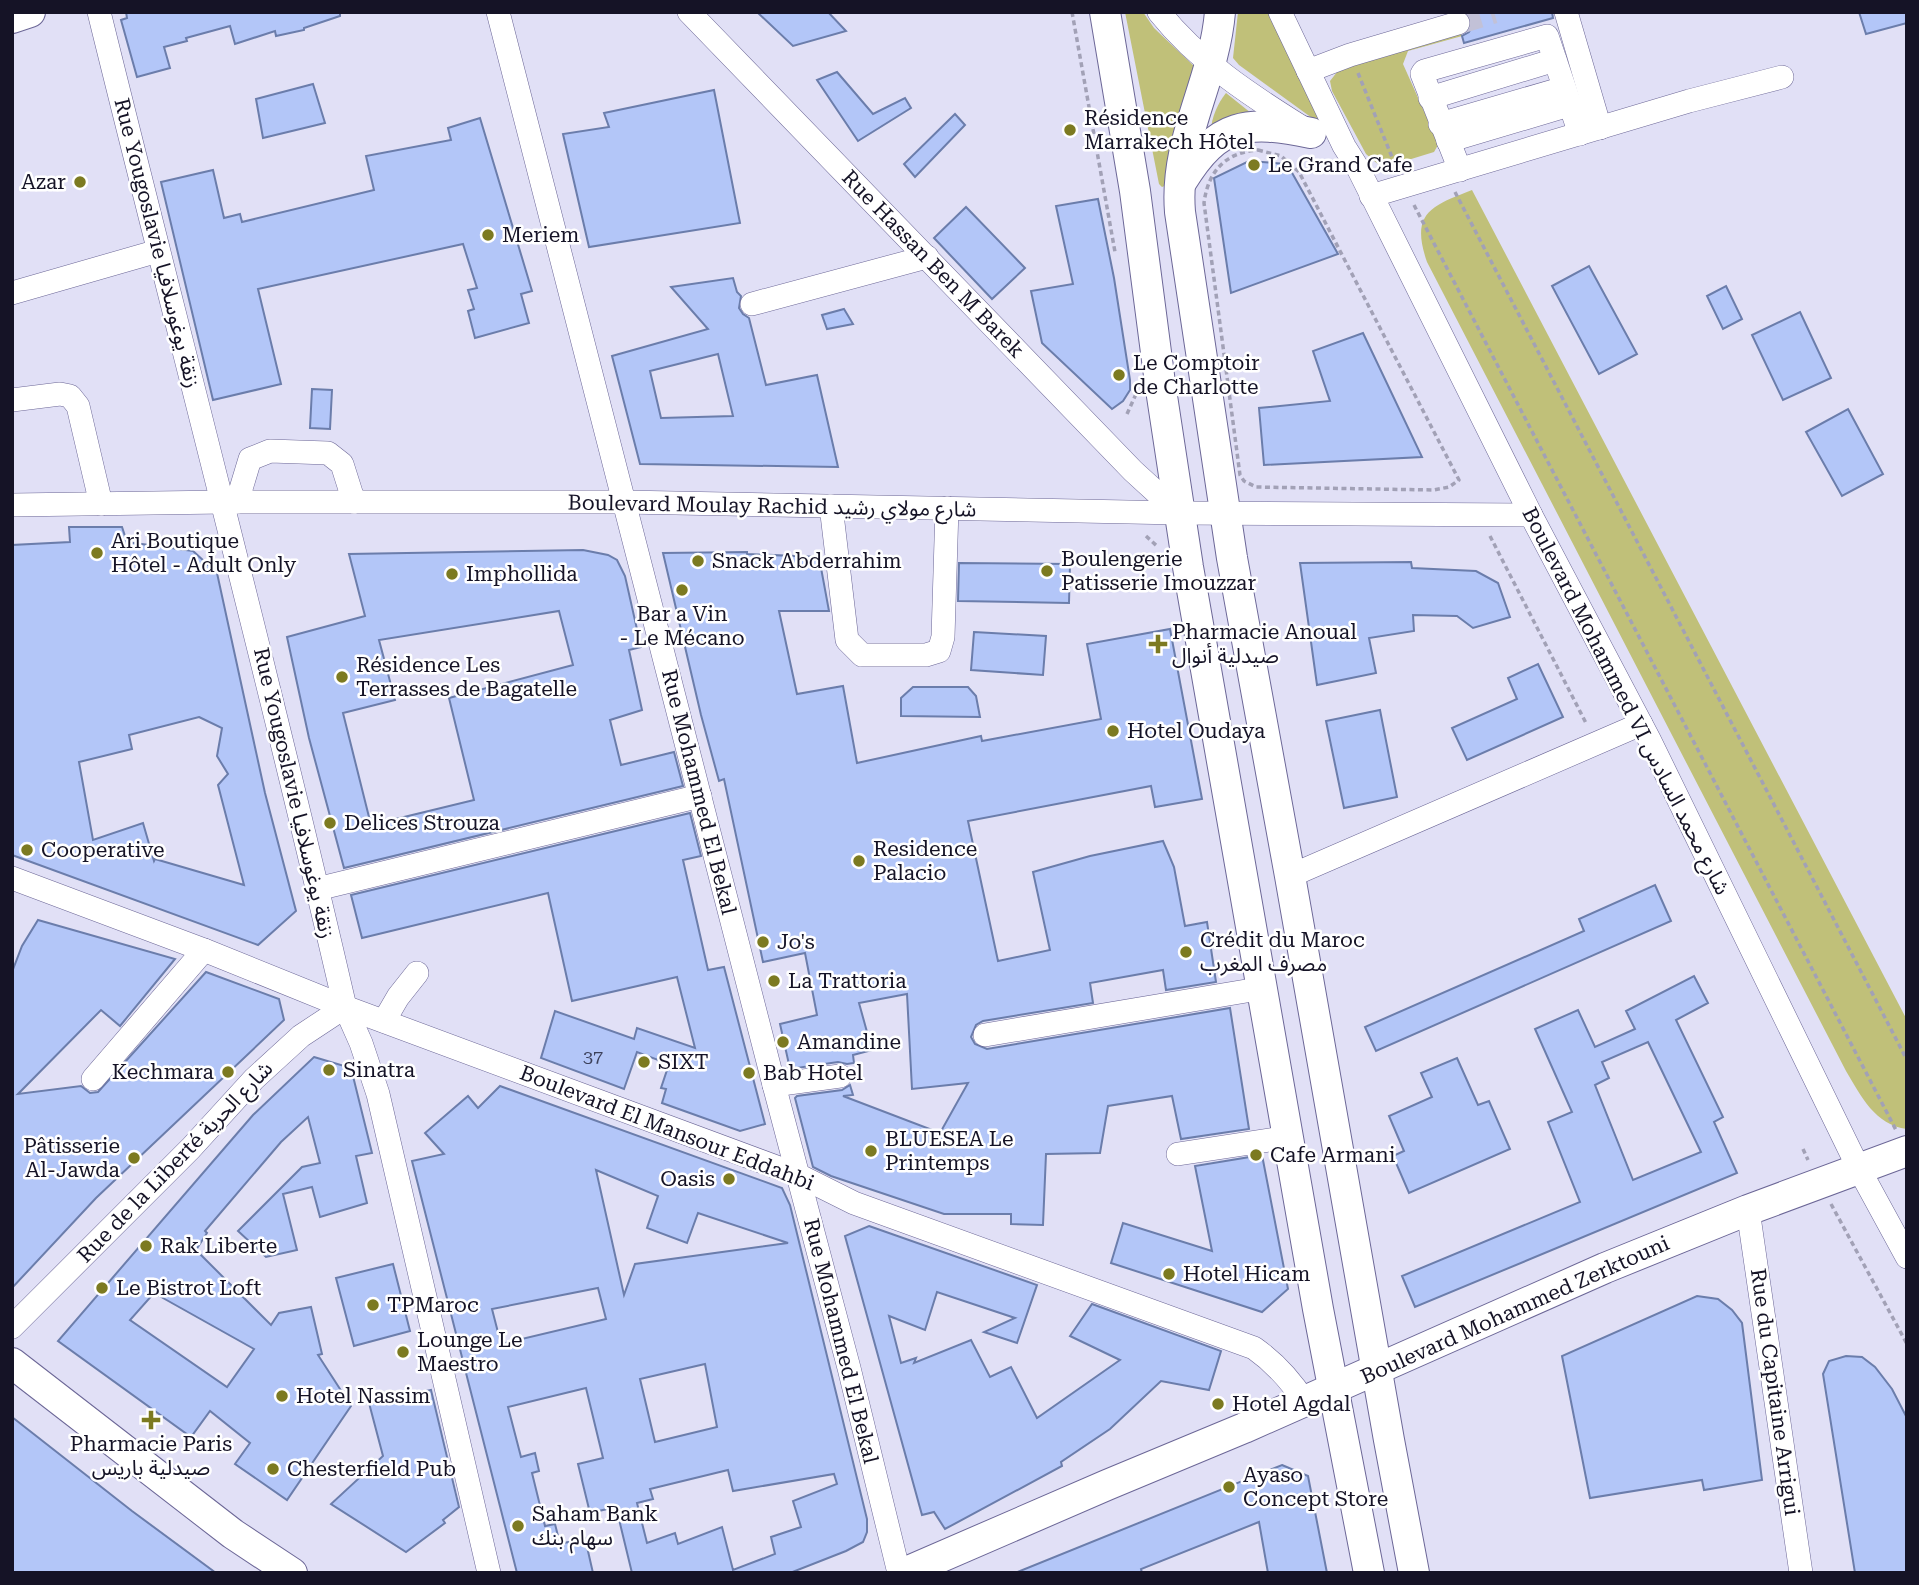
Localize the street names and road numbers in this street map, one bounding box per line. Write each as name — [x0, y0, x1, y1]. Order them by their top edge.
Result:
street label: Rue Yougoslavie زنقة يوغوسلافيا — [109, 96, 205, 390]
street label: Rue Hassan Ben M Barek — [837, 165, 1029, 363]
street label: Boulevard Moulay Rachid شارع مولاي رشيد — [567, 490, 977, 525]
street label: Boulevard Mohammed VI شارع محمد السادس — [1515, 503, 1735, 900]
street label: Rue Yougoslavie زنقة يوغوسلافيا — [249, 645, 339, 941]
street label: Rue Mohammed El Bekal — [657, 667, 741, 917]
street label: Rue de la Liberté شارع الحرية — [73, 1057, 280, 1270]
street label: Boulevard El Mansour Eddahbi — [516, 1061, 818, 1195]
street label: Rue Mohammed El Bekal — [799, 1216, 883, 1466]
street label: Boulevard Mohammed Zerktouni — [1357, 1231, 1673, 1389]
street label: Rue du Capitaine Arrigui — [1746, 1267, 1804, 1517]

